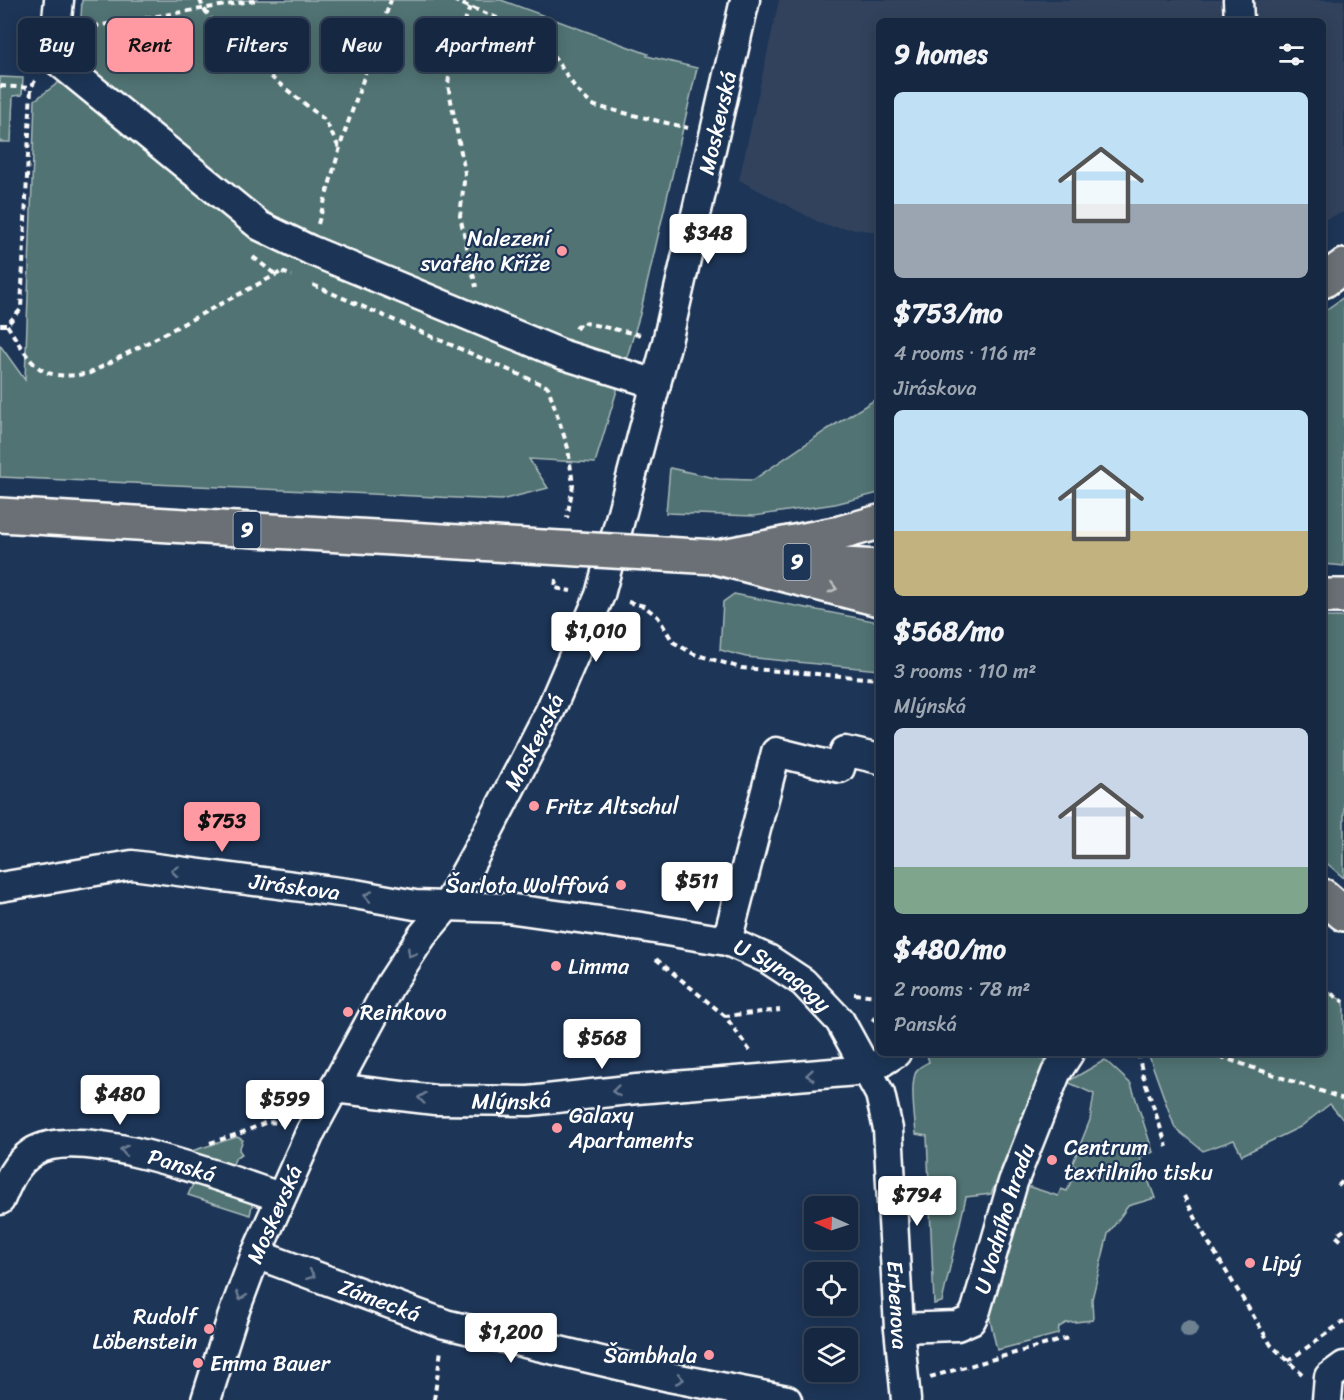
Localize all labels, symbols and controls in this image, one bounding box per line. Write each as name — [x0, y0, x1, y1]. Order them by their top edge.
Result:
chip: Buy — [18, 18, 95, 72]
chip: Rent — [107, 18, 193, 72]
chip: Filters — [205, 18, 309, 72]
chip: New — [321, 18, 403, 72]
chip: Apartment — [415, 18, 556, 72]
text: 9 homes — [894, 31, 988, 77]
icon: filters — [1275, 38, 1308, 71]
street label: Moskevská — [686, 67, 748, 179]
icon: home — [1047, 131, 1155, 239]
pin: $348 — [672, 214, 744, 265]
text: $348 — [684, 216, 733, 251]
place label: Nalezení svatého Kříže — [419, 219, 553, 283]
marker: Nalezení svatého Kříže — [555, 244, 569, 258]
text: $753/mo — [894, 290, 1003, 336]
text: 4 rooms · 116 m² — [894, 336, 1036, 371]
text: Jiráskova — [894, 371, 976, 406]
icon: home — [1047, 449, 1155, 557]
road number: 9 — [234, 512, 260, 548]
road number: 9 — [784, 544, 810, 580]
one-way arrow — [828, 580, 838, 593]
text: $568/mo — [894, 608, 1004, 654]
pin: $1,010 — [547, 612, 645, 663]
text: $1,010 — [565, 614, 627, 649]
text: 3 rooms · 110 m² — [894, 654, 1036, 689]
street label: Moskevská — [492, 687, 575, 798]
text: Mlýnská — [894, 689, 966, 724]
icon: home — [1047, 767, 1155, 875]
place label: Fritz Altschul — [546, 787, 680, 826]
marker: Fritz Altschul — [527, 799, 541, 813]
pin: $753 — [186, 802, 258, 853]
text: $753 — [198, 804, 246, 839]
street label: Jiráskova — [246, 861, 342, 911]
pin: $511 — [661, 862, 733, 913]
text: $511 — [676, 864, 718, 899]
one-way arrow — [170, 865, 179, 877]
place label: Šarlota Wolffová — [446, 866, 609, 905]
marker: Šarlota Wolffová — [614, 878, 628, 892]
one-way arrow — [363, 890, 373, 903]
text: $480/mo — [894, 926, 1006, 972]
street label: U Synagogy — [728, 927, 842, 1022]
one-way arrow — [407, 946, 418, 957]
place label: Limma — [568, 947, 630, 986]
marker: Limma — [549, 959, 563, 973]
text: 2 rooms · 78 m² — [894, 972, 1030, 1007]
place label: Reinkovo — [360, 993, 447, 1032]
marker: Reinkovo — [341, 1005, 355, 1019]
text: Panská — [894, 1007, 957, 1042]
pin: $568 — [566, 1019, 638, 1070]
text: $568 — [577, 1021, 627, 1056]
one-way arrow — [806, 1068, 815, 1081]
pin: $480 — [84, 1075, 156, 1126]
text: $480 — [95, 1077, 145, 1112]
street label: Mlýnská — [471, 1079, 553, 1120]
pin: $599 — [249, 1080, 321, 1131]
text: $599 — [260, 1082, 310, 1117]
one-way arrow — [612, 1085, 621, 1097]
one-way arrow — [417, 1093, 426, 1105]
place label: Galaxy Apartaments — [568, 1096, 694, 1160]
marker: Galaxy Apartaments — [550, 1121, 564, 1135]
place label: Centrum textilního tisku — [1064, 1128, 1213, 1192]
street label: Panská — [144, 1136, 221, 1193]
street label: U Vodního hradu — [962, 1137, 1046, 1298]
one-way arrow — [119, 1145, 129, 1158]
marker: Centrum textilního tisku — [1045, 1153, 1059, 1167]
street label: Moskevská — [235, 1158, 313, 1269]
pin: $794 — [881, 1176, 953, 1227]
text: $794 — [892, 1178, 942, 1213]
north arrow — [804, 1196, 858, 1250]
map controls — [804, 1196, 858, 1382]
place label: Lipý — [1262, 1244, 1302, 1283]
marker: Lipý — [1243, 1256, 1257, 1270]
street label: Erbenova — [876, 1260, 920, 1351]
button: locate — [804, 1262, 858, 1316]
one-way arrow — [305, 1267, 316, 1280]
street label: Zámecká — [333, 1267, 426, 1333]
one-way arrow — [235, 1290, 248, 1301]
place label: Rudolf Löbenstein — [93, 1297, 199, 1361]
pin: $1,200 — [462, 1313, 560, 1364]
text: $1,200 — [479, 1315, 543, 1350]
marker: Rudolf Löbenstein — [202, 1322, 216, 1336]
button: layers — [804, 1328, 858, 1382]
place label: Šambhala — [604, 1336, 697, 1375]
place label: Emma Bauer — [210, 1344, 332, 1383]
marker: Šambhala — [702, 1348, 716, 1362]
marker: Emma Bauer — [191, 1356, 205, 1370]
one-way arrow — [674, 1372, 684, 1385]

